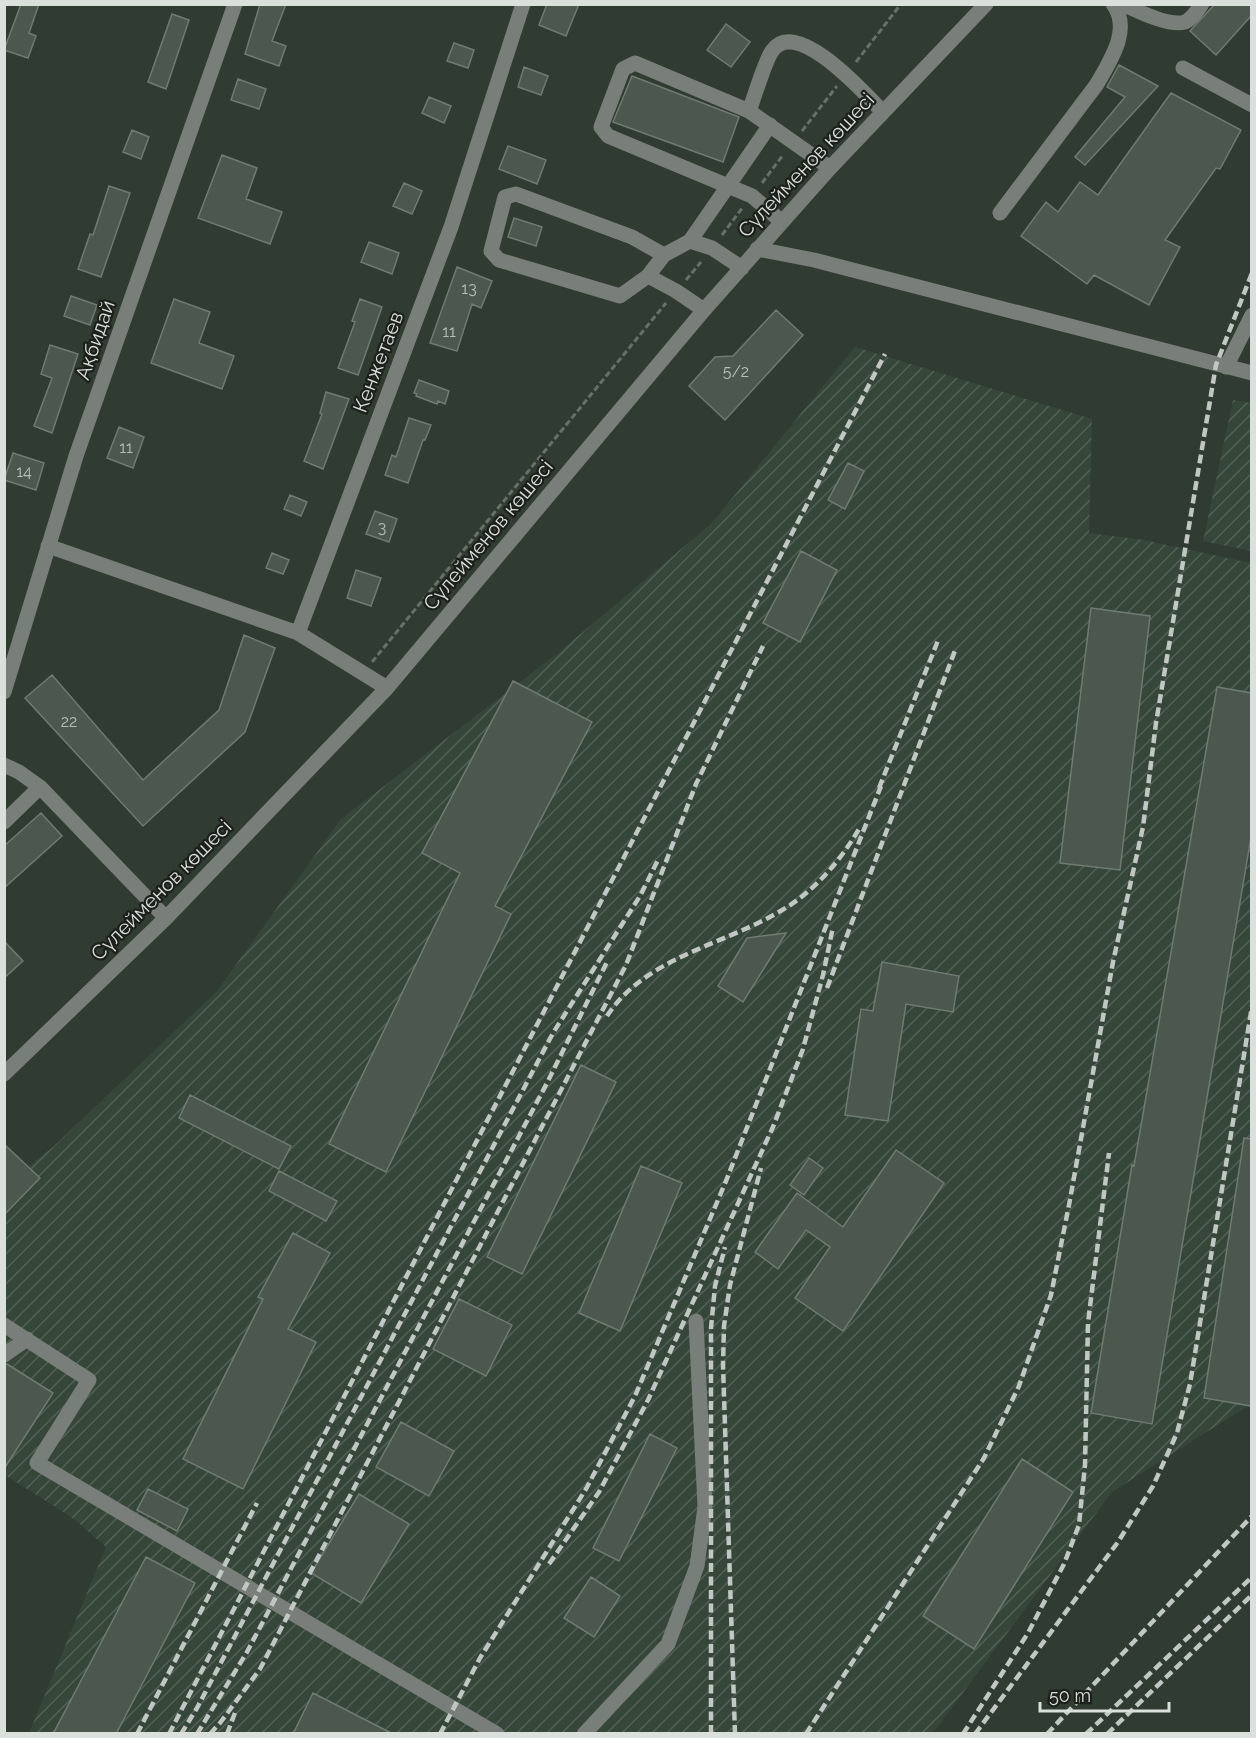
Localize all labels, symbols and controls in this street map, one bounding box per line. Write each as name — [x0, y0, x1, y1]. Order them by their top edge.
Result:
street label: Сүлейменов көшесі — [733, 88, 879, 242]
house number: 13 — [461, 279, 477, 298]
street label: Ақбидай — [70, 297, 120, 383]
street label: Кенжетаев — [348, 308, 408, 416]
house number: 11 — [442, 322, 456, 341]
house number: 5/2 — [723, 362, 749, 381]
house number: 11 — [119, 438, 133, 457]
street label: Сүлейменов көшесі — [418, 455, 558, 615]
house number: 14 — [16, 462, 32, 481]
house number: 3 — [378, 518, 386, 537]
house number: 22 — [61, 712, 77, 731]
street label: Сүлейменов көшесі — [86, 815, 236, 965]
scale bar — [1040, 1675, 1169, 1713]
text: 50 m — [1049, 1685, 1091, 1706]

